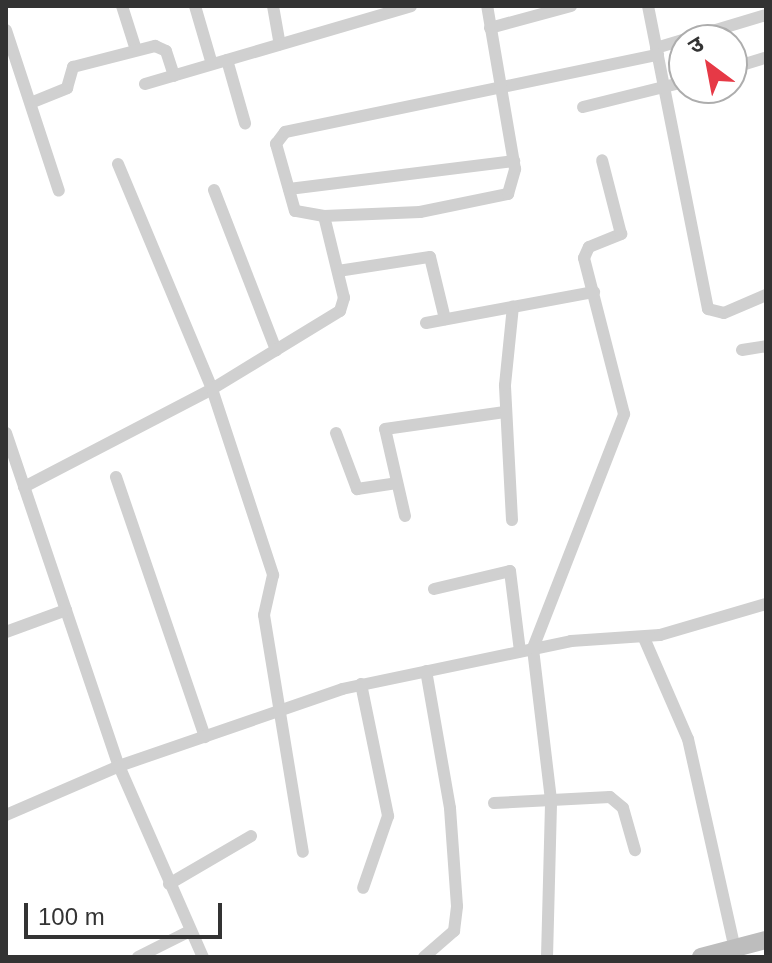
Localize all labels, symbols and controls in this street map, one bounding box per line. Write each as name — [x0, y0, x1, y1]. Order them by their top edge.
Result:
north arrow — [668, 24, 748, 104]
text: उ — [684, 31, 708, 59]
scale bar — [28, 887, 226, 937]
text: 100 m — [38, 903, 105, 930]

